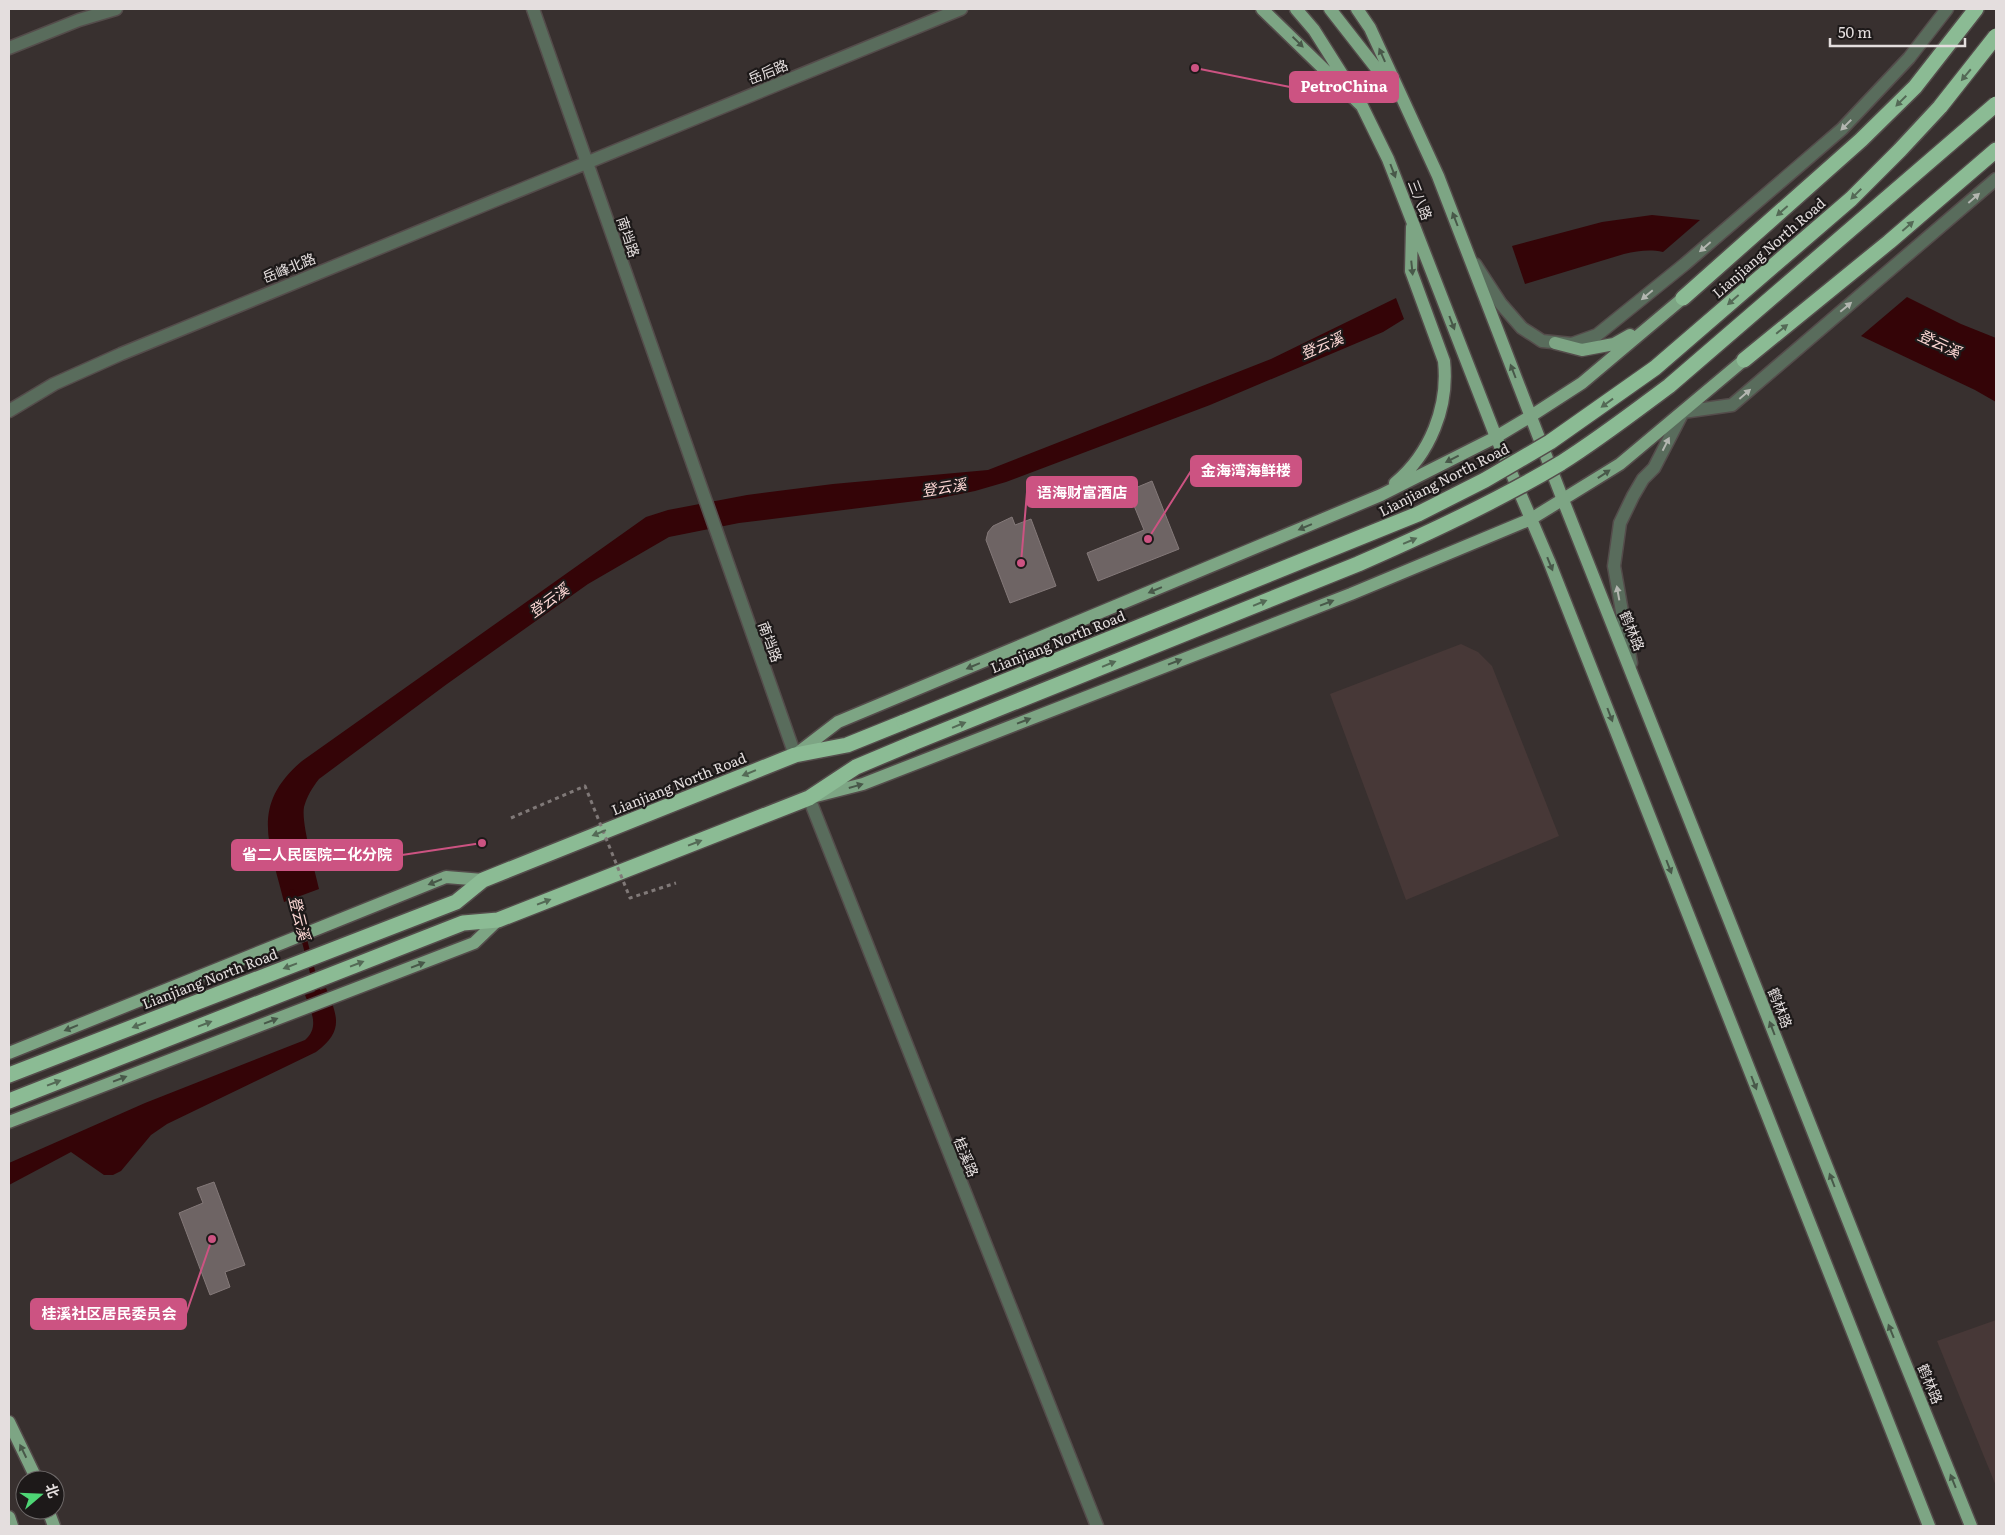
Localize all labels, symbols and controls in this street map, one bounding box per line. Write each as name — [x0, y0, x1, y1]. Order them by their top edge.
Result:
scale bar — [1830, 15, 1965, 47]
text: 50 m — [1838, 20, 1872, 43]
one-way arrow — [1291, 36, 1303, 48]
one-way arrow — [1378, 48, 1386, 62]
street label: 岳后路 — [744, 54, 791, 88]
one-way arrow — [1961, 68, 1972, 81]
callout: PetroChina — [1290, 72, 1398, 102]
text: PetroChina — [1300, 74, 1388, 97]
one-way arrow — [1895, 94, 1907, 106]
one-way arrow — [1840, 119, 1852, 131]
one-way arrow — [1389, 164, 1397, 179]
street label: 三八路 — [1404, 176, 1438, 223]
one-way arrow — [1850, 188, 1862, 200]
street label: Lianjiang North Road — [1708, 192, 1829, 302]
one-way arrow — [1967, 193, 1980, 204]
one-way arrow — [1776, 205, 1788, 216]
one-way arrow — [1451, 211, 1459, 226]
street label: 南垱路 — [613, 214, 645, 260]
one-way arrow — [1901, 220, 1914, 231]
one-way arrow — [1698, 241, 1711, 252]
street label: 岳峰北路 — [259, 247, 318, 287]
one-way arrow — [1409, 260, 1417, 276]
one-way arrow — [1641, 290, 1654, 301]
one-way arrow — [1727, 295, 1740, 306]
one-way arrow — [1839, 302, 1852, 313]
one-way arrow — [1449, 315, 1456, 330]
one-way arrow — [1775, 323, 1788, 334]
water label: 登云溪 — [1914, 323, 1967, 363]
water label: 登云溪 — [1296, 324, 1348, 364]
one-way arrow — [1509, 364, 1517, 378]
one-way arrow — [1738, 388, 1750, 400]
one-way arrow — [1601, 397, 1614, 408]
street label: Lianjiang North Road — [1375, 437, 1512, 521]
one-way arrow — [1662, 437, 1670, 451]
one-way arrow — [1445, 455, 1460, 463]
callout: 金海湾海鲜楼 — [1191, 456, 1301, 486]
text: 金海湾海鲜楼 — [1201, 458, 1291, 481]
one-way arrow — [1598, 469, 1611, 479]
water label: 登云溪 — [920, 471, 970, 501]
callout: 语海财富酒店 — [1027, 477, 1137, 507]
text: 语海财富酒店 — [1037, 480, 1127, 503]
one-way arrow — [1297, 523, 1312, 531]
one-way arrow — [1403, 537, 1417, 545]
one-way arrow — [1546, 557, 1554, 572]
water label: 登云溪 — [523, 576, 575, 622]
one-way arrow — [1614, 584, 1622, 600]
one-way arrow — [1148, 586, 1162, 594]
one-way arrow — [1253, 599, 1267, 607]
one-way arrow — [1320, 599, 1335, 607]
street label: Lianjiang North Road — [987, 605, 1128, 677]
street label: 鹤林路 — [1616, 607, 1650, 654]
street label: 南垱路 — [754, 619, 788, 665]
one-way arrow — [1168, 658, 1183, 666]
one-way arrow — [1102, 660, 1116, 668]
one-way arrow — [966, 662, 980, 670]
one-way arrow — [1606, 708, 1614, 723]
one-way arrow — [1016, 716, 1031, 724]
one-way arrow — [952, 721, 967, 729]
street label: Lianjiang North Road — [608, 747, 749, 819]
one-way arrow — [742, 770, 757, 777]
one-way arrow — [848, 781, 863, 789]
one-way arrow — [591, 830, 606, 838]
one-way arrow — [688, 839, 703, 847]
callout: 省二人民医院二化分院 — [232, 840, 402, 870]
text: 省二人民医院二化分院 — [242, 842, 392, 865]
one-way arrow — [1665, 860, 1673, 875]
one-way arrow — [427, 878, 442, 886]
water label: 登云溪 — [284, 893, 318, 944]
one-way arrow — [537, 898, 552, 906]
street label: Lianjiang North Road — [139, 943, 281, 1013]
one-way arrow — [349, 960, 364, 967]
one-way arrow — [411, 961, 426, 968]
one-way arrow — [283, 962, 297, 970]
street label: 鹤林路 — [1764, 984, 1798, 1031]
one-way arrow — [264, 1017, 279, 1025]
one-way arrow — [198, 1019, 213, 1027]
one-way arrow — [131, 1021, 146, 1029]
one-way arrow — [1768, 1021, 1775, 1036]
one-way arrow — [63, 1024, 78, 1032]
one-way arrow — [112, 1075, 127, 1083]
one-way arrow — [1750, 1076, 1758, 1090]
one-way arrow — [47, 1079, 62, 1087]
street label: 桂溪路 — [950, 1133, 984, 1180]
one-way arrow — [1827, 1172, 1835, 1187]
callout: 桂溪社区居民委员会 — [31, 1299, 186, 1329]
text: 桂溪社区居民委员会 — [41, 1301, 177, 1324]
one-way arrow — [1887, 1324, 1895, 1338]
street label: 鹤林路 — [1914, 1360, 1948, 1407]
one-way arrow — [19, 1444, 27, 1458]
north arrow — [15, 1470, 65, 1520]
one-way arrow — [1948, 1474, 1956, 1488]
text: 北 — [42, 1481, 65, 1500]

